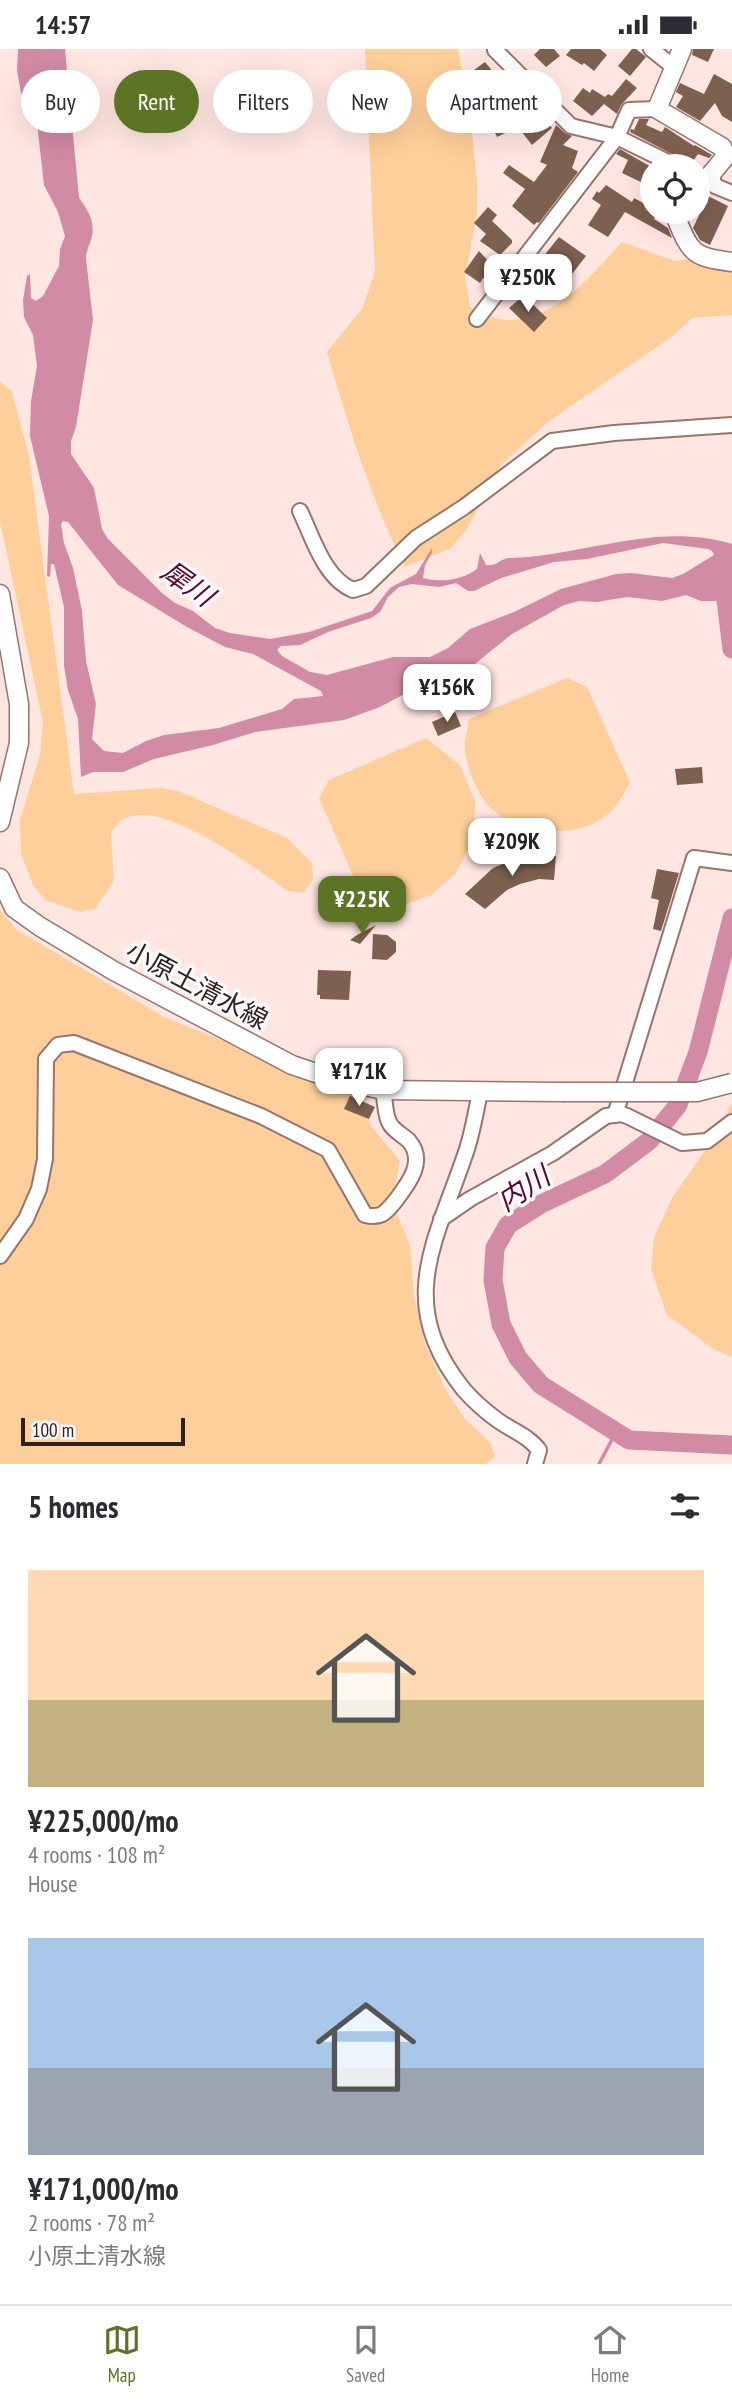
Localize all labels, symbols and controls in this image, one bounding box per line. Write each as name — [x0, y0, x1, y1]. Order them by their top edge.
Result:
text: 14:57 — [35, 8, 91, 41]
chip: Buy — [21, 70, 100, 133]
chip: Rent — [114, 70, 199, 133]
chip: Filters — [213, 70, 313, 133]
chip: New — [327, 70, 412, 133]
chip: Apartment — [426, 70, 562, 133]
map controls — [640, 154, 710, 224]
button: locate — [640, 154, 710, 224]
pin: ¥250K — [479, 254, 577, 314]
text: ¥250K — [500, 262, 556, 291]
water label: 犀川 — [154, 552, 224, 616]
pin: ¥156K — [398, 665, 496, 724]
text: ¥156K — [419, 672, 475, 701]
pin: ¥209K — [463, 819, 561, 878]
text: ¥209K — [484, 826, 540, 855]
pin: ¥225K — [313, 877, 411, 936]
text: ¥225K — [334, 884, 390, 913]
street label: 小原土清水線 — [120, 934, 274, 1036]
pin: ¥171K — [310, 1049, 408, 1108]
text: ¥171K — [331, 1056, 387, 1085]
water label: 内川 — [489, 1156, 559, 1219]
scale bar — [21, 1415, 186, 1447]
text: 100 m — [32, 1418, 74, 1442]
text: 5 homes — [28, 1487, 119, 1526]
icon: filters — [666, 1487, 704, 1525]
icon: home — [303, 1615, 429, 1741]
text: ¥225,000/mo — [28, 1801, 179, 1840]
text: 4 rooms · 108 m² — [28, 1840, 165, 1869]
text: House — [28, 1869, 78, 1898]
icon: home — [303, 1984, 429, 2110]
text: ¥171,000/mo — [28, 2169, 179, 2208]
text: 2 rooms · 78 m² — [28, 2208, 155, 2237]
text: 小原土清水線 — [28, 2241, 166, 2270]
tab: Map — [103, 2321, 141, 2387]
tab: Saved — [346, 2321, 385, 2387]
tab: Home — [591, 2321, 629, 2387]

